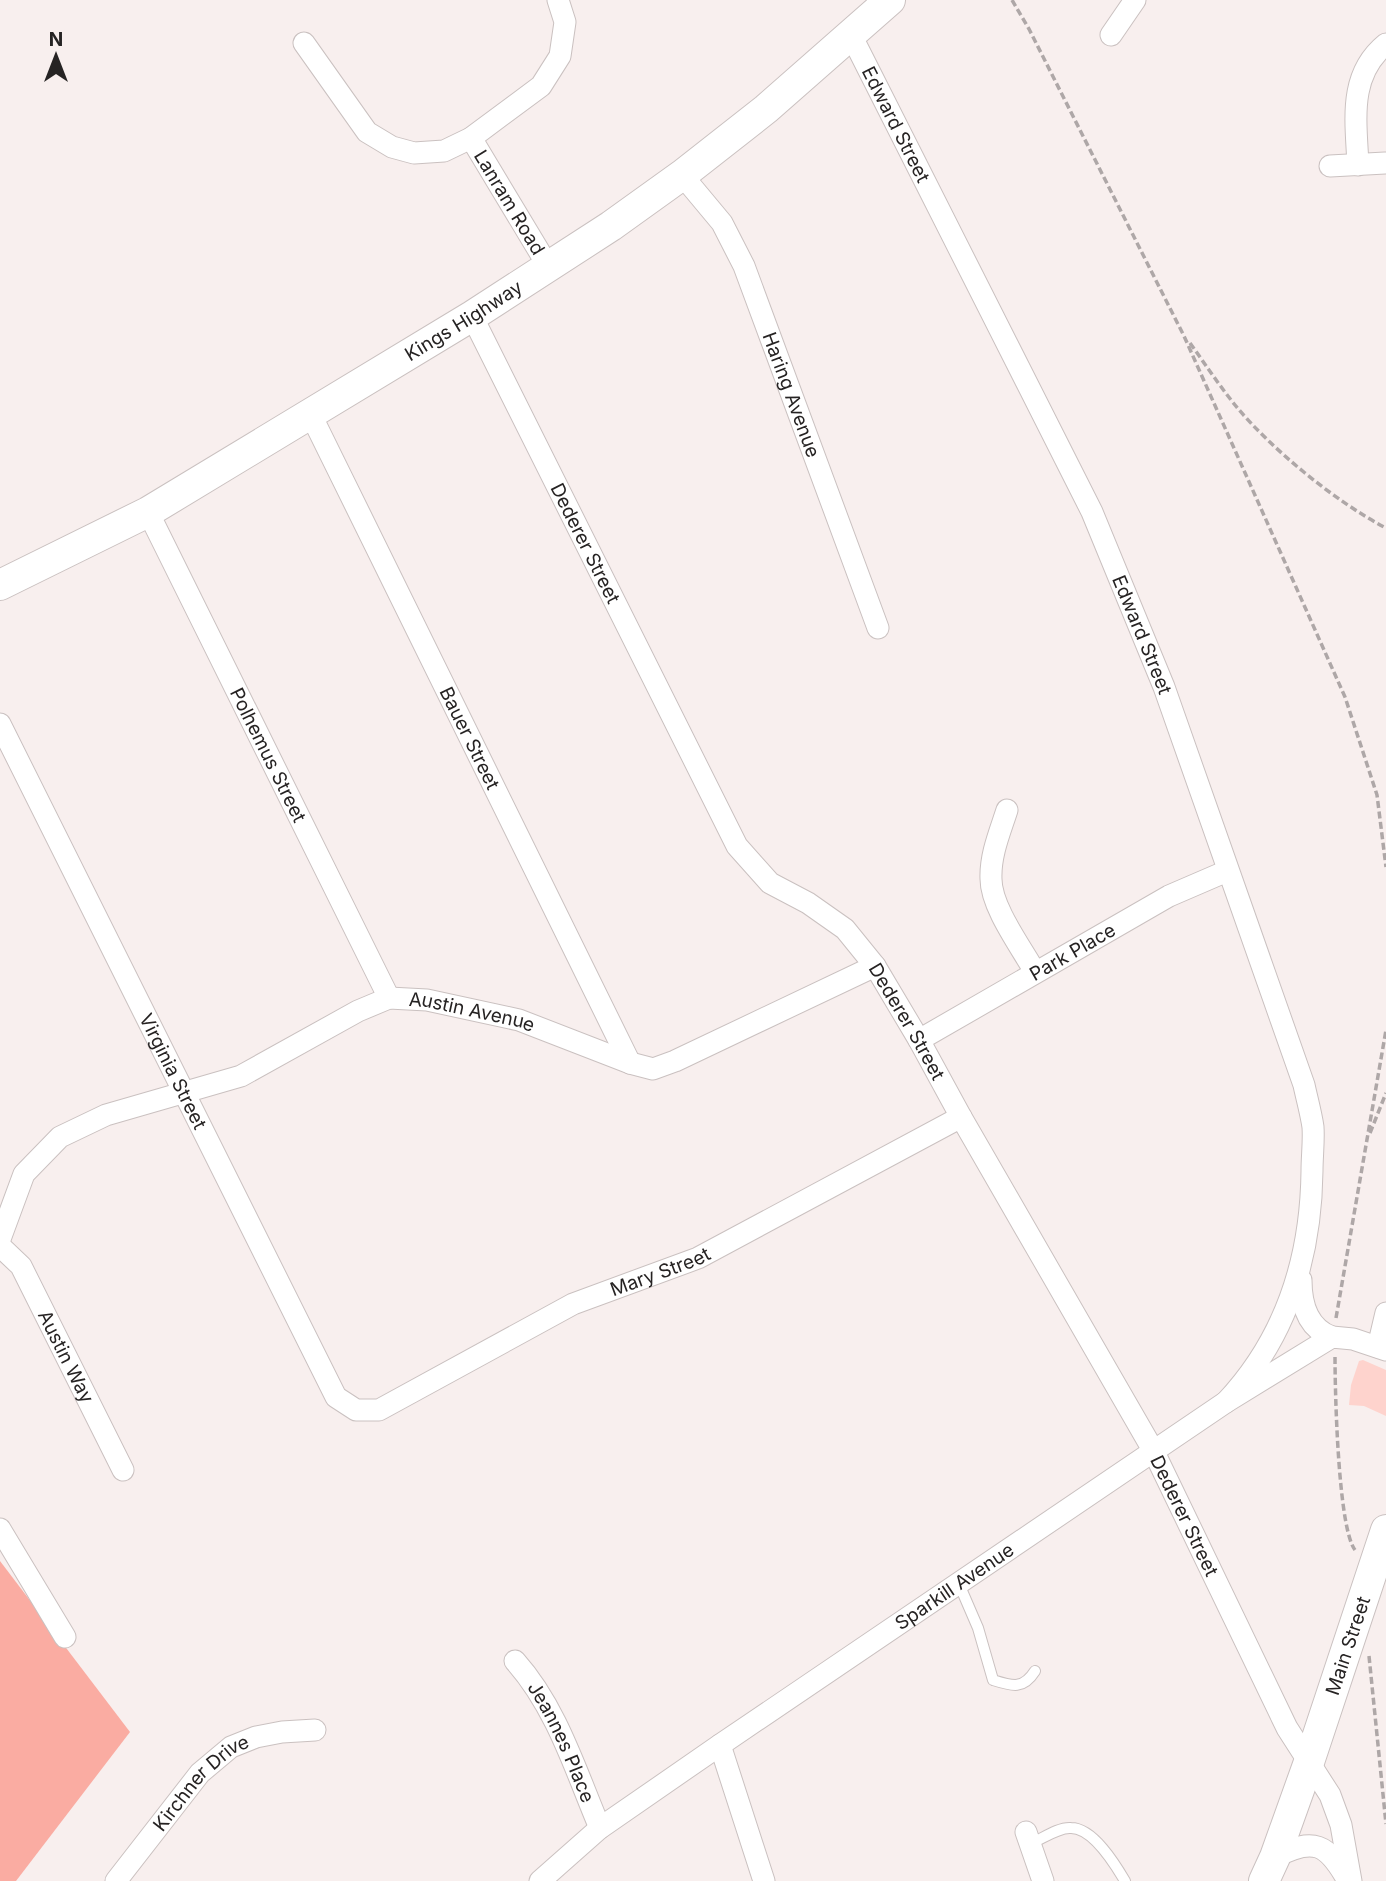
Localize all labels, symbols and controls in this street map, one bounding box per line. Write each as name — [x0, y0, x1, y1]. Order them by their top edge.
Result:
north arrow — [21, 21, 91, 91]
text: N — [49, 28, 63, 51]
street label: Edward Street — [857, 63, 934, 186]
street label: Lanram Road — [469, 146, 550, 259]
street label: Kings Highway — [401, 275, 527, 366]
street label: Haring Avenue — [757, 329, 825, 461]
street label: Dederer Street — [545, 479, 625, 607]
street label: Edward Street — [1107, 572, 1177, 697]
street label: Bauer Street — [435, 683, 505, 793]
street label: Polhemus Street — [225, 684, 311, 826]
street label: Park Place — [1026, 918, 1120, 986]
street label: Dederer Street — [864, 959, 950, 1084]
street label: Austin Avenue — [408, 988, 538, 1037]
street label: Virginia Street — [134, 1010, 211, 1133]
street label: Mary Street — [607, 1243, 714, 1301]
street label: Austin Way — [33, 1306, 99, 1407]
street label: Dederer Street — [1145, 1452, 1223, 1580]
street label: Sparkill Avenue — [891, 1538, 1018, 1635]
street label: Main Street — [1321, 1593, 1375, 1698]
street label: Jeannes Place — [523, 1677, 599, 1806]
street label: Kirchner Drive — [148, 1730, 252, 1836]

